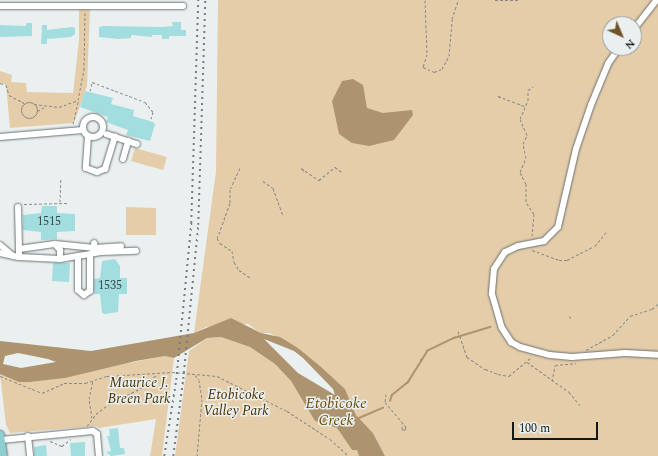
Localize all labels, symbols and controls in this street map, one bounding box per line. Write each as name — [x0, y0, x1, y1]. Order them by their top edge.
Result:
north arrow — [602, 16, 642, 56]
text: N — [621, 35, 639, 54]
house number: 1515 — [37, 215, 61, 229]
house number: 1535 — [98, 279, 122, 293]
park label: Maurice J. Breen Park — [107, 375, 171, 408]
park label: Etobicoke Valley Park — [203, 387, 269, 420]
water label: Etobicoke Creek — [305, 394, 367, 429]
scale bar — [514, 414, 600, 440]
text: 100 m — [519, 419, 550, 438]

